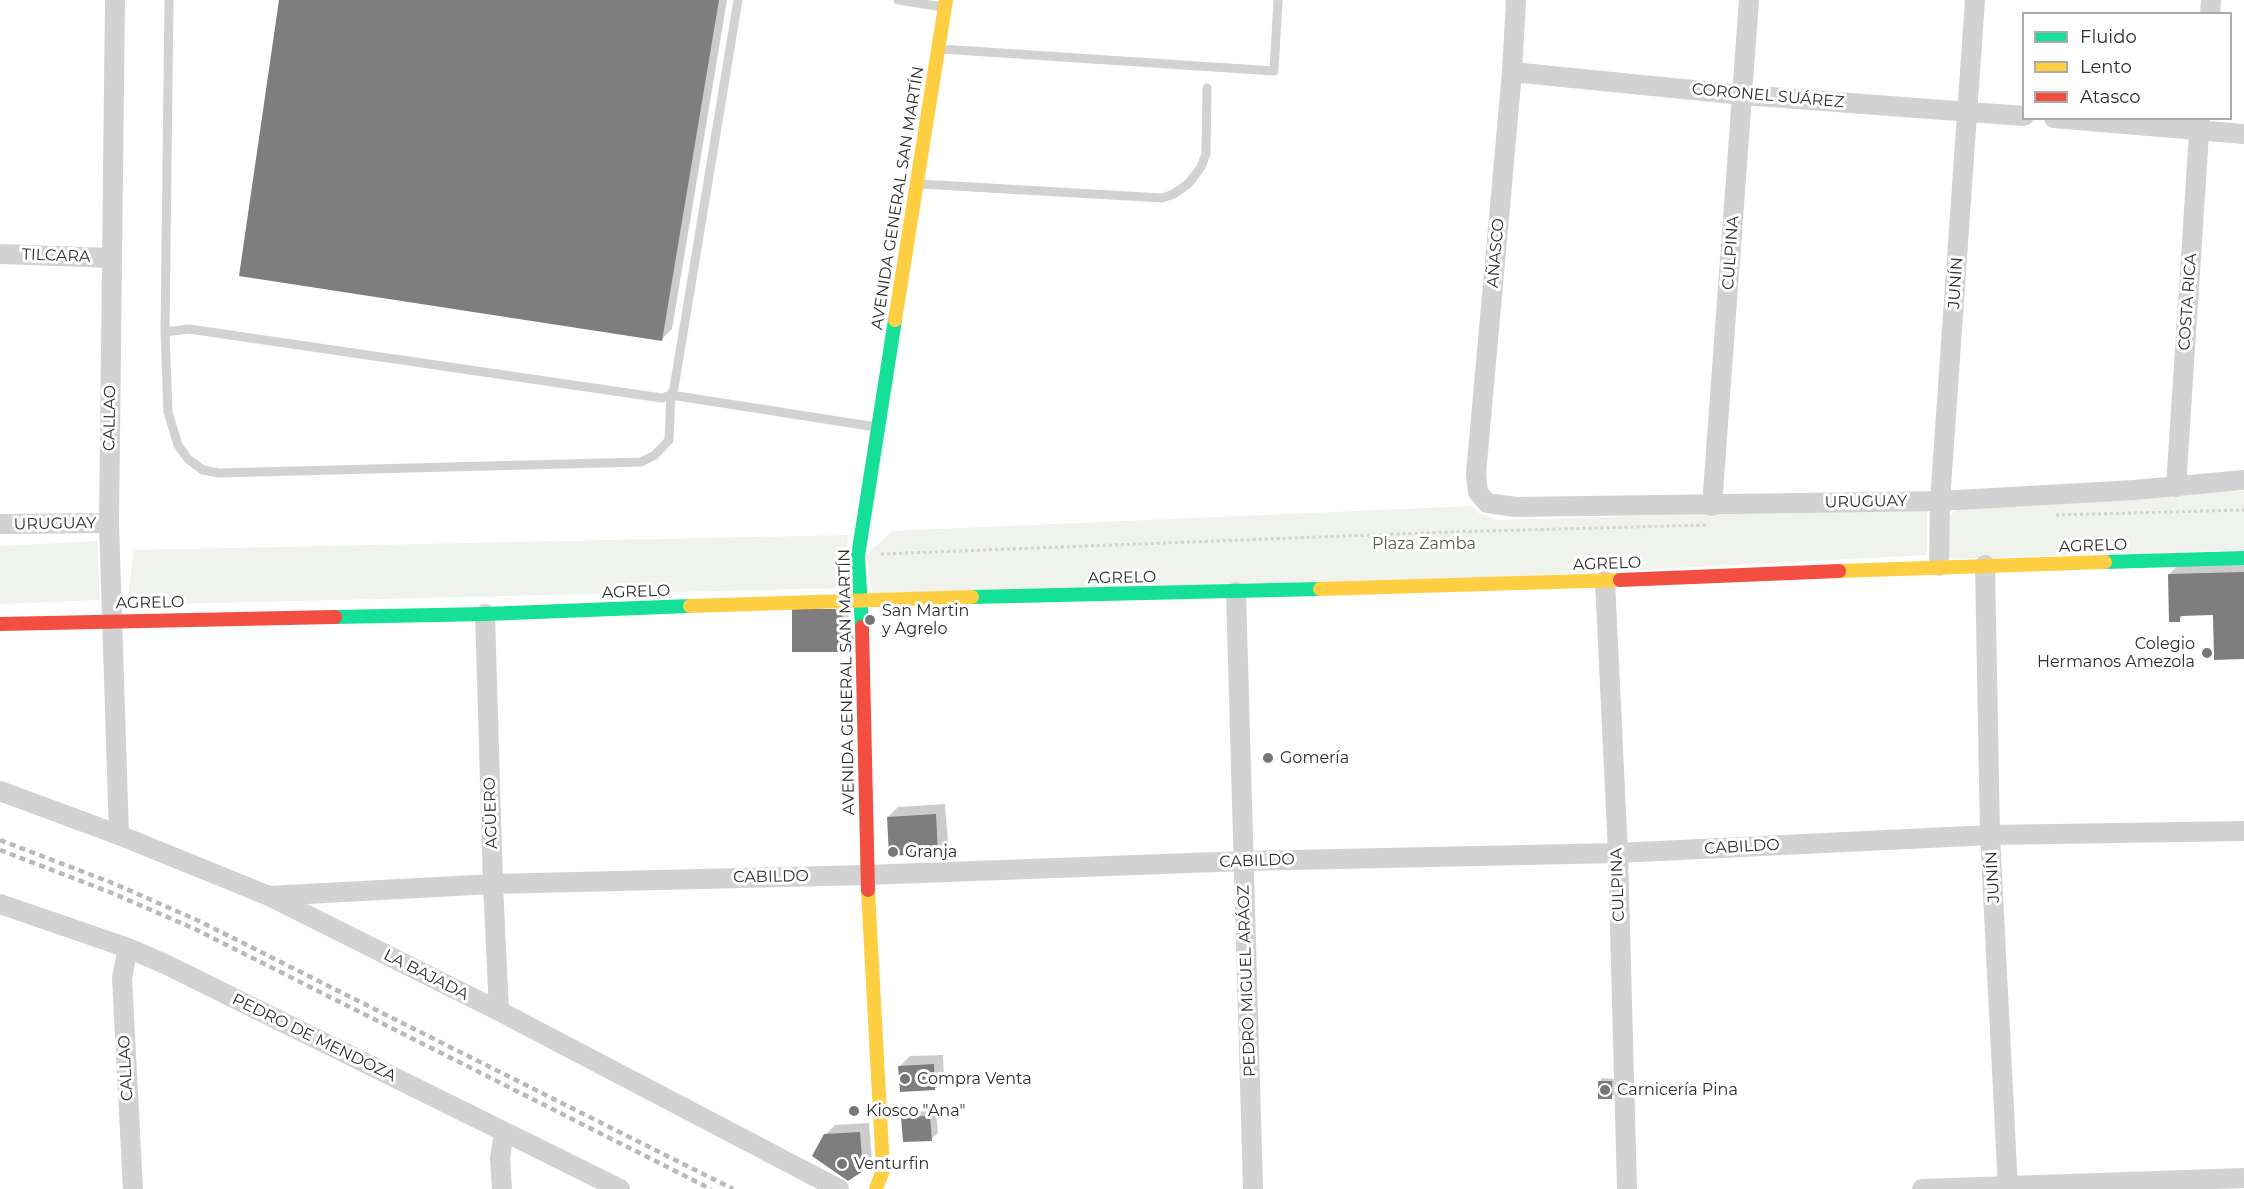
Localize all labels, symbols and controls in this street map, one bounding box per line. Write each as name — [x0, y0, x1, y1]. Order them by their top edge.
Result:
legend — [2022, 12, 2232, 120]
text: Fluido — [2080, 26, 2137, 48]
text: Lento — [2080, 56, 2132, 78]
street label: AVENIDA GENERAL SAN MARTÍN — [868, 65, 928, 331]
street label: CORONEL SUÁREZ — [1691, 80, 1845, 112]
text: Atasco — [2080, 86, 2140, 108]
street label: CULPINA — [1719, 215, 1743, 291]
street label: AÑASCO — [1483, 217, 1509, 289]
street label: TILCARA — [21, 245, 91, 267]
street label: COSTA RICA — [2175, 253, 2201, 351]
street label: JUNÍN — [1945, 257, 1967, 309]
street label: CALLAO — [100, 385, 120, 451]
street label: URUGUAY — [1825, 492, 1907, 512]
street label: URUGUAY — [14, 514, 96, 534]
park label: Plaza Zamba — [1372, 534, 1476, 554]
street label: AGRELO — [2058, 535, 2128, 557]
street label: AVENIDA GENERAL SAN MARTÍN — [835, 549, 859, 815]
street label: AGRELO — [1572, 553, 1642, 575]
street label: AGRELO — [1088, 568, 1156, 588]
street label: AGRELO — [601, 581, 671, 603]
street label: AGRELO — [116, 593, 184, 613]
place label: San Martin y Agrelo — [882, 601, 969, 639]
marker: San Martin y Agrelo — [863, 613, 877, 627]
place label: Colegio Hermanos Amezola — [2037, 634, 2195, 672]
marker: Colegio Hermanos Amezola — [2200, 646, 2214, 660]
place label: Gomería — [1280, 748, 1349, 768]
marker: Gomería — [1261, 751, 1275, 765]
street label: AGÜERO — [480, 777, 502, 849]
street label: CABILDO — [1704, 835, 1780, 859]
place label: Granja — [905, 842, 957, 862]
marker: Granja — [886, 845, 900, 859]
street label: CULPINA — [1607, 848, 1629, 922]
street label: CABILDO — [1219, 850, 1295, 872]
street label: JUNÍN — [1982, 851, 2004, 903]
street label: CABILDO — [733, 867, 809, 887]
street label: PEDRO MIGUEL ARÁOZ — [1234, 885, 1260, 1077]
street label: LA BAJADA — [380, 945, 472, 1005]
street label: PEDRO DE MENDOZA — [229, 990, 399, 1086]
street label: CALLAO — [115, 1034, 137, 1102]
place label: Compra Venta — [917, 1069, 1032, 1089]
marker: Compra Venta — [898, 1072, 912, 1086]
place label: Carnicería Pina — [1617, 1080, 1738, 1100]
marker: Carnicería Pina — [1598, 1083, 1612, 1097]
place label: Kiosco "Ana" — [866, 1101, 966, 1121]
marker: Kiosco "Ana" — [847, 1104, 861, 1118]
place label: Venturfin — [854, 1154, 929, 1174]
marker: Venturfin — [835, 1157, 849, 1171]

